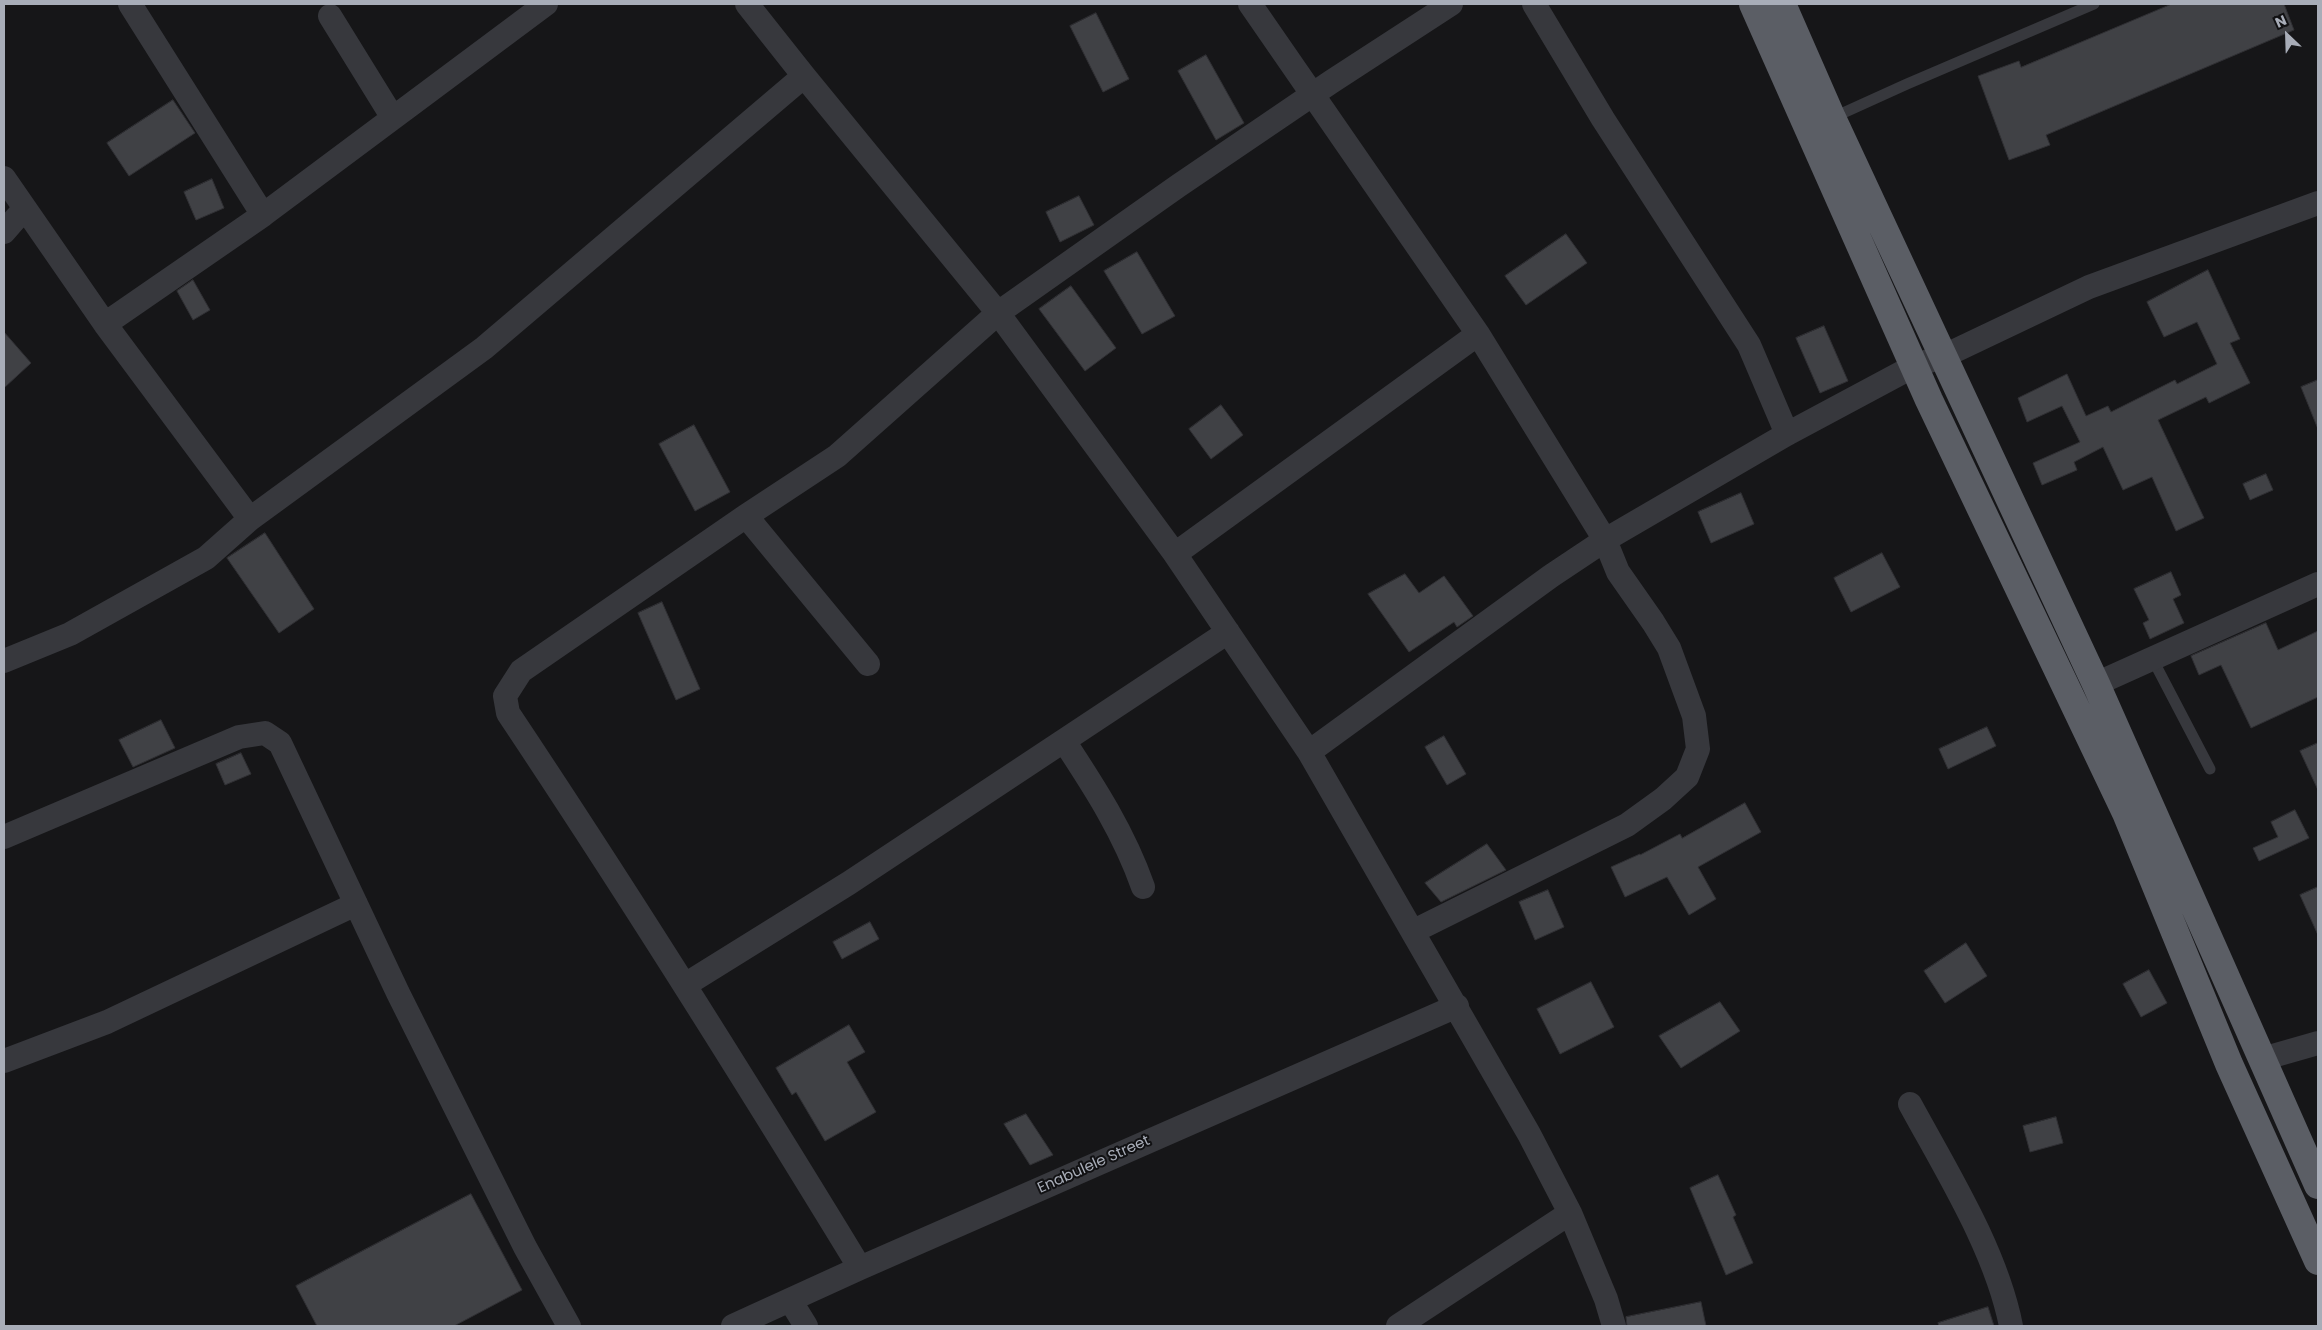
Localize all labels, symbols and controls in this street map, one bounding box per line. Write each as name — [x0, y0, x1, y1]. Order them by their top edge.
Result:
north arrow — [2262, 10, 2312, 60]
text: N — [2272, 10, 2290, 33]
street label: Enabulele Street — [1035, 1132, 1153, 1198]

